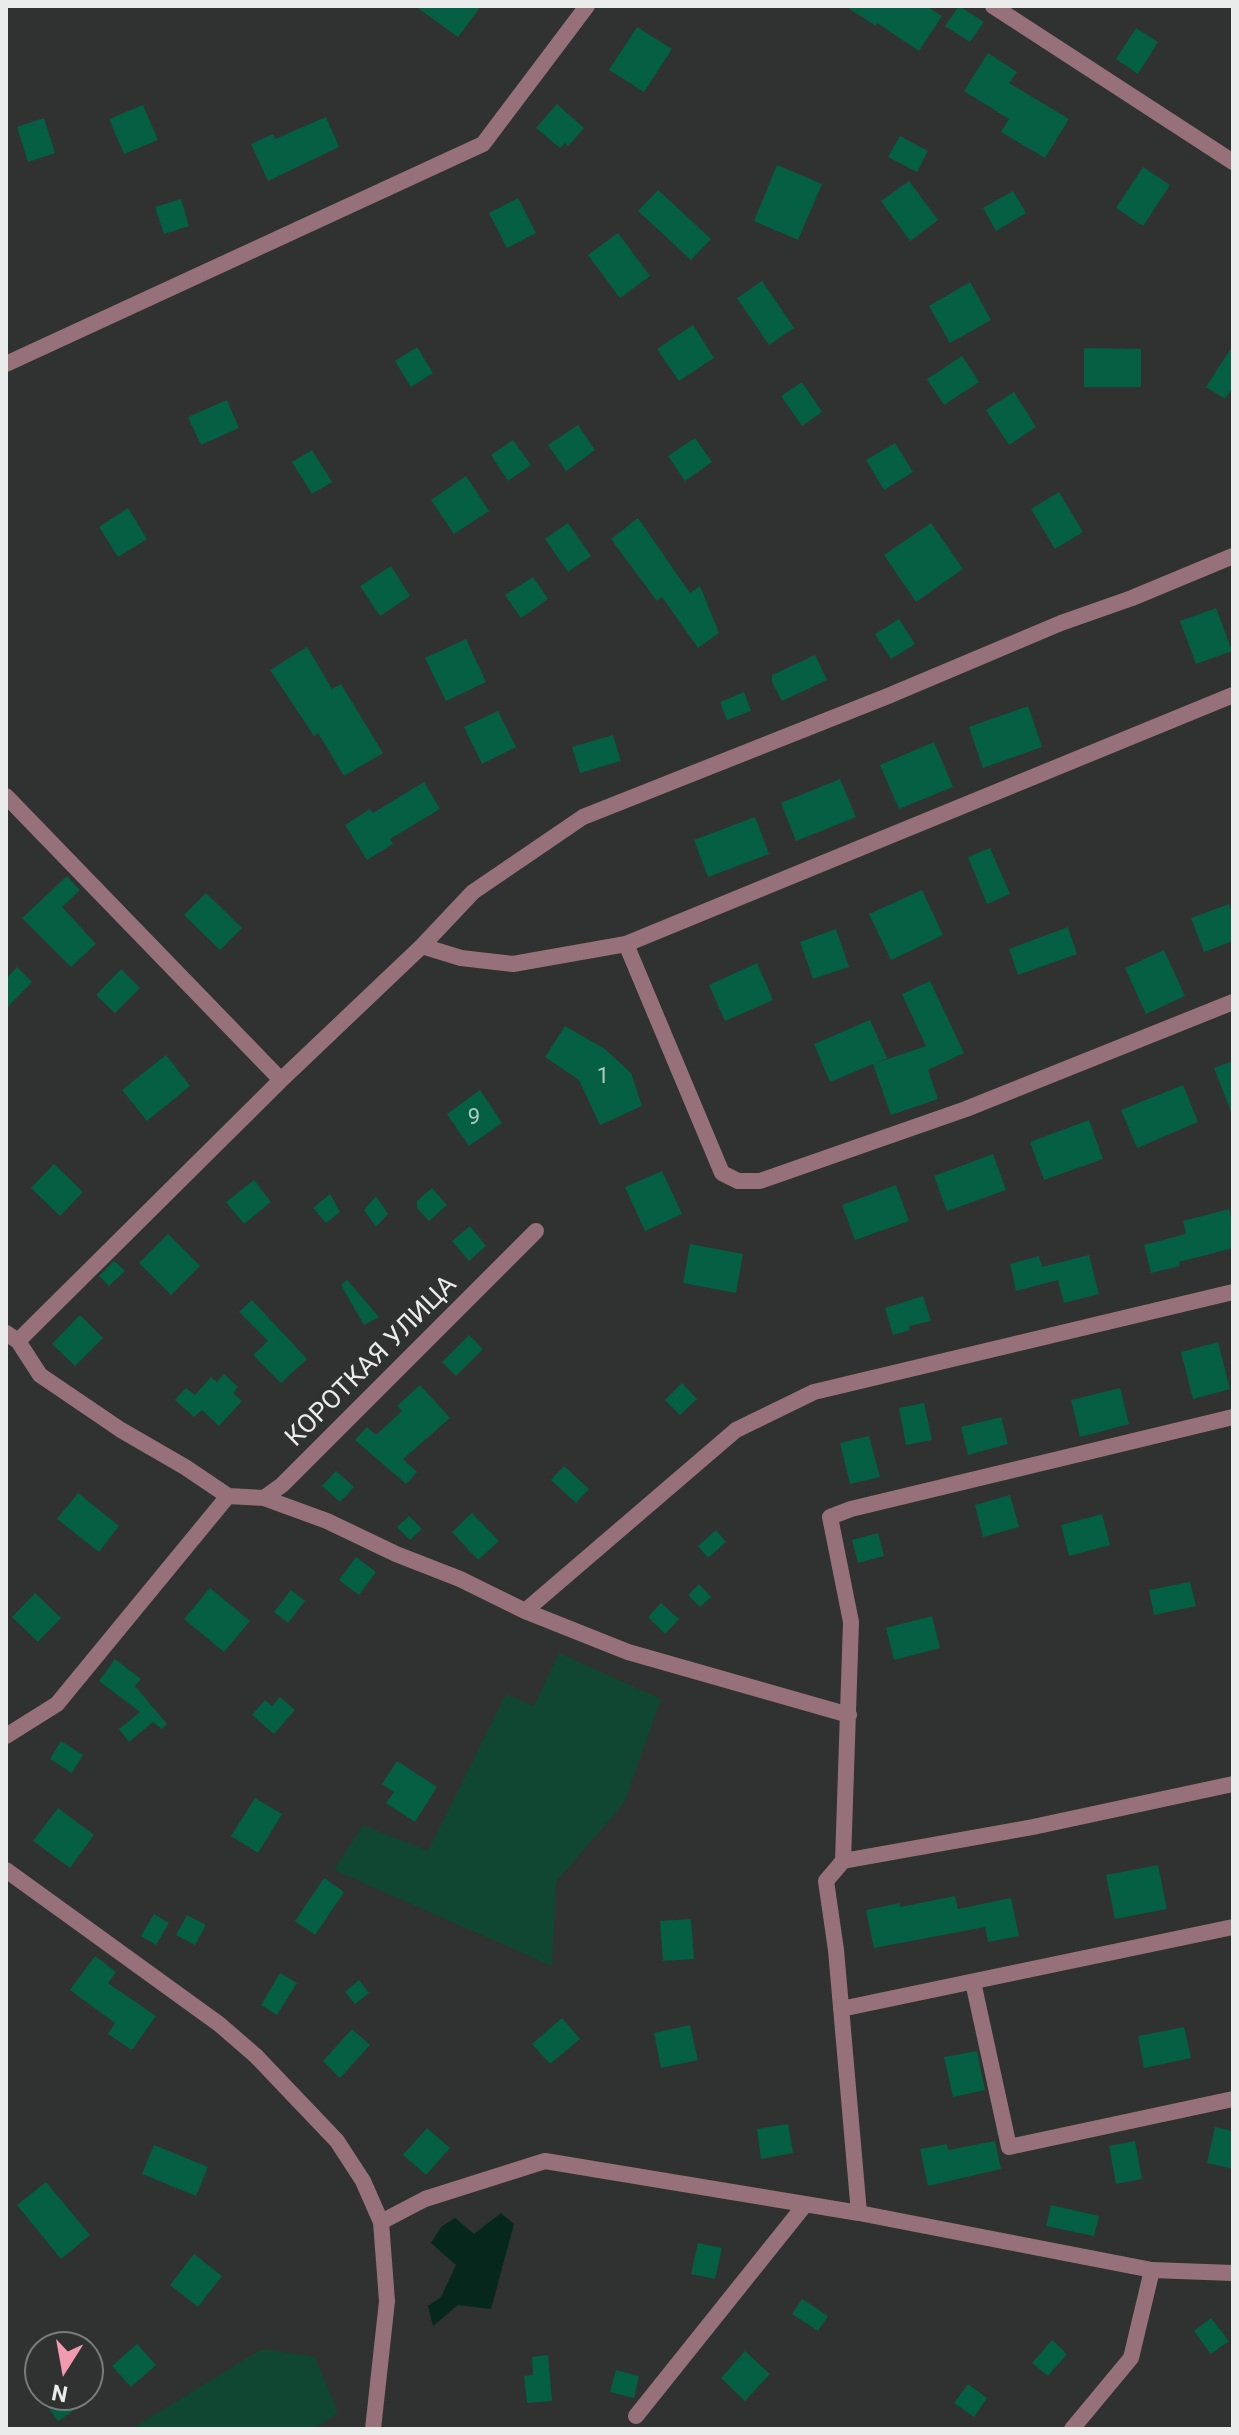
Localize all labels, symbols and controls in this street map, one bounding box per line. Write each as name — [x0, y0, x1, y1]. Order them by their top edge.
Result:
house number: 1 — [597, 1064, 609, 1090]
house number: 9 — [468, 1105, 480, 1131]
street label: КОРОТКАЯ УЛИЦА — [280, 1270, 464, 1454]
north arrow — [24, 2331, 104, 2411]
text: N — [50, 2379, 70, 2407]

